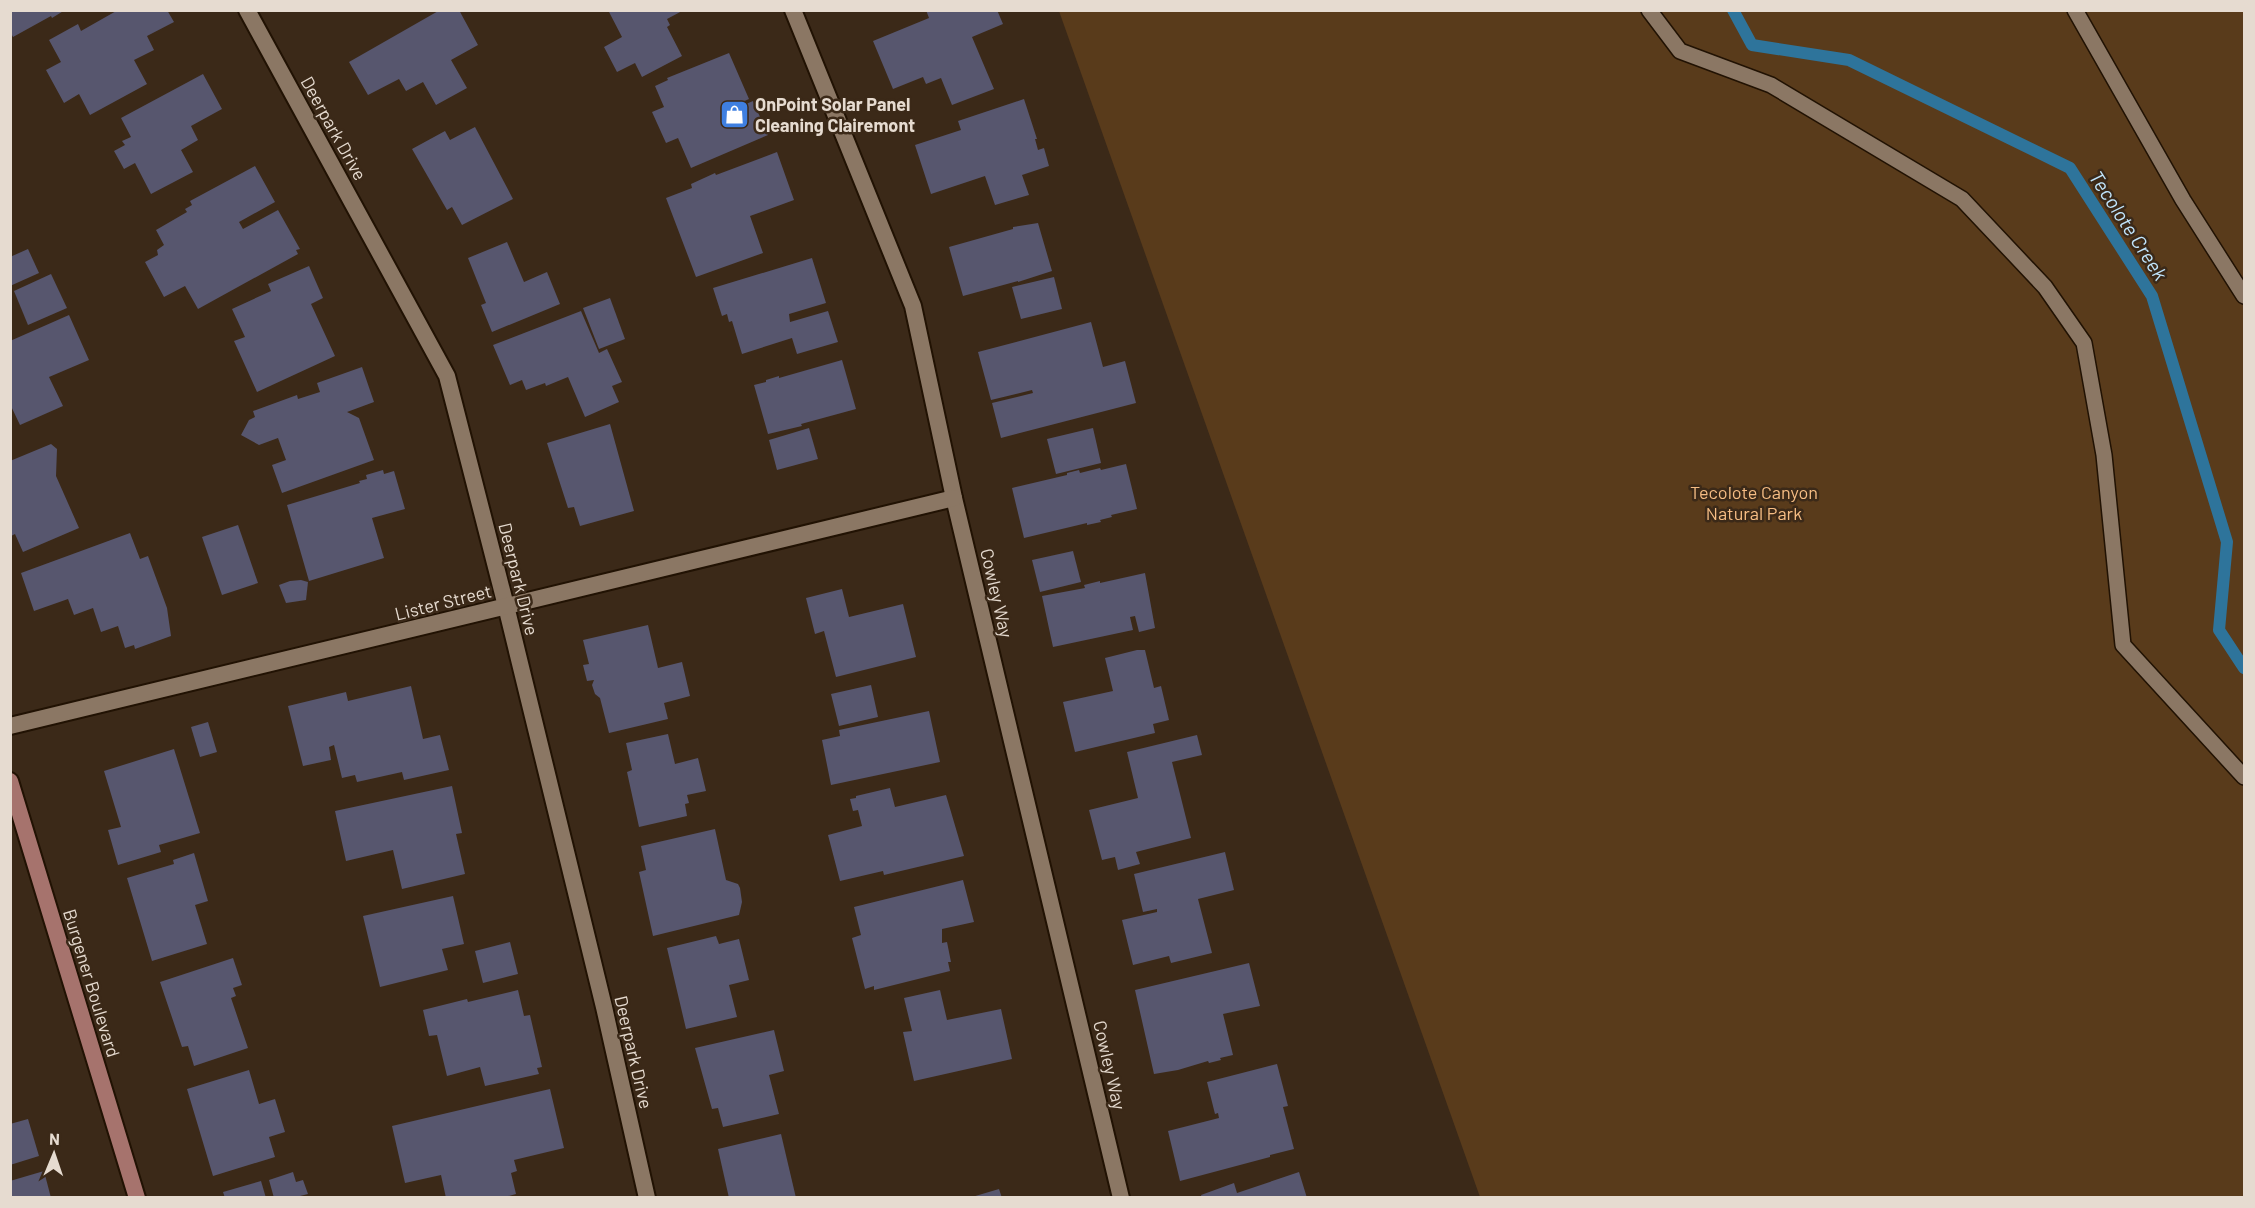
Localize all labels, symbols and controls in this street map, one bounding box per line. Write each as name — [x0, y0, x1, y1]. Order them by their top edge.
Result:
street label: Deerpark Drive — [296, 72, 372, 184]
place label: OnPoint Solar Panel Cleaning Clairemont — [755, 93, 915, 136]
shop icon: OnPoint Solar Panel Cleaning Clairemont — [718, 98, 750, 130]
water label: Tecolote Creek — [2085, 166, 2173, 284]
park label: Tecolote Canyon Natural Park — [1690, 481, 1818, 524]
street label: Deerpark Drive — [494, 520, 544, 638]
street label: Cowley Way — [976, 546, 1018, 640]
street label: Lister Street — [392, 579, 494, 625]
street label: Burgener Boulevard — [59, 906, 125, 1060]
street label: Deerpark Drive — [610, 993, 658, 1111]
street label: Cowley Way — [1089, 1018, 1131, 1112]
north arrow — [24, 1124, 84, 1184]
text: N — [49, 1129, 60, 1148]

